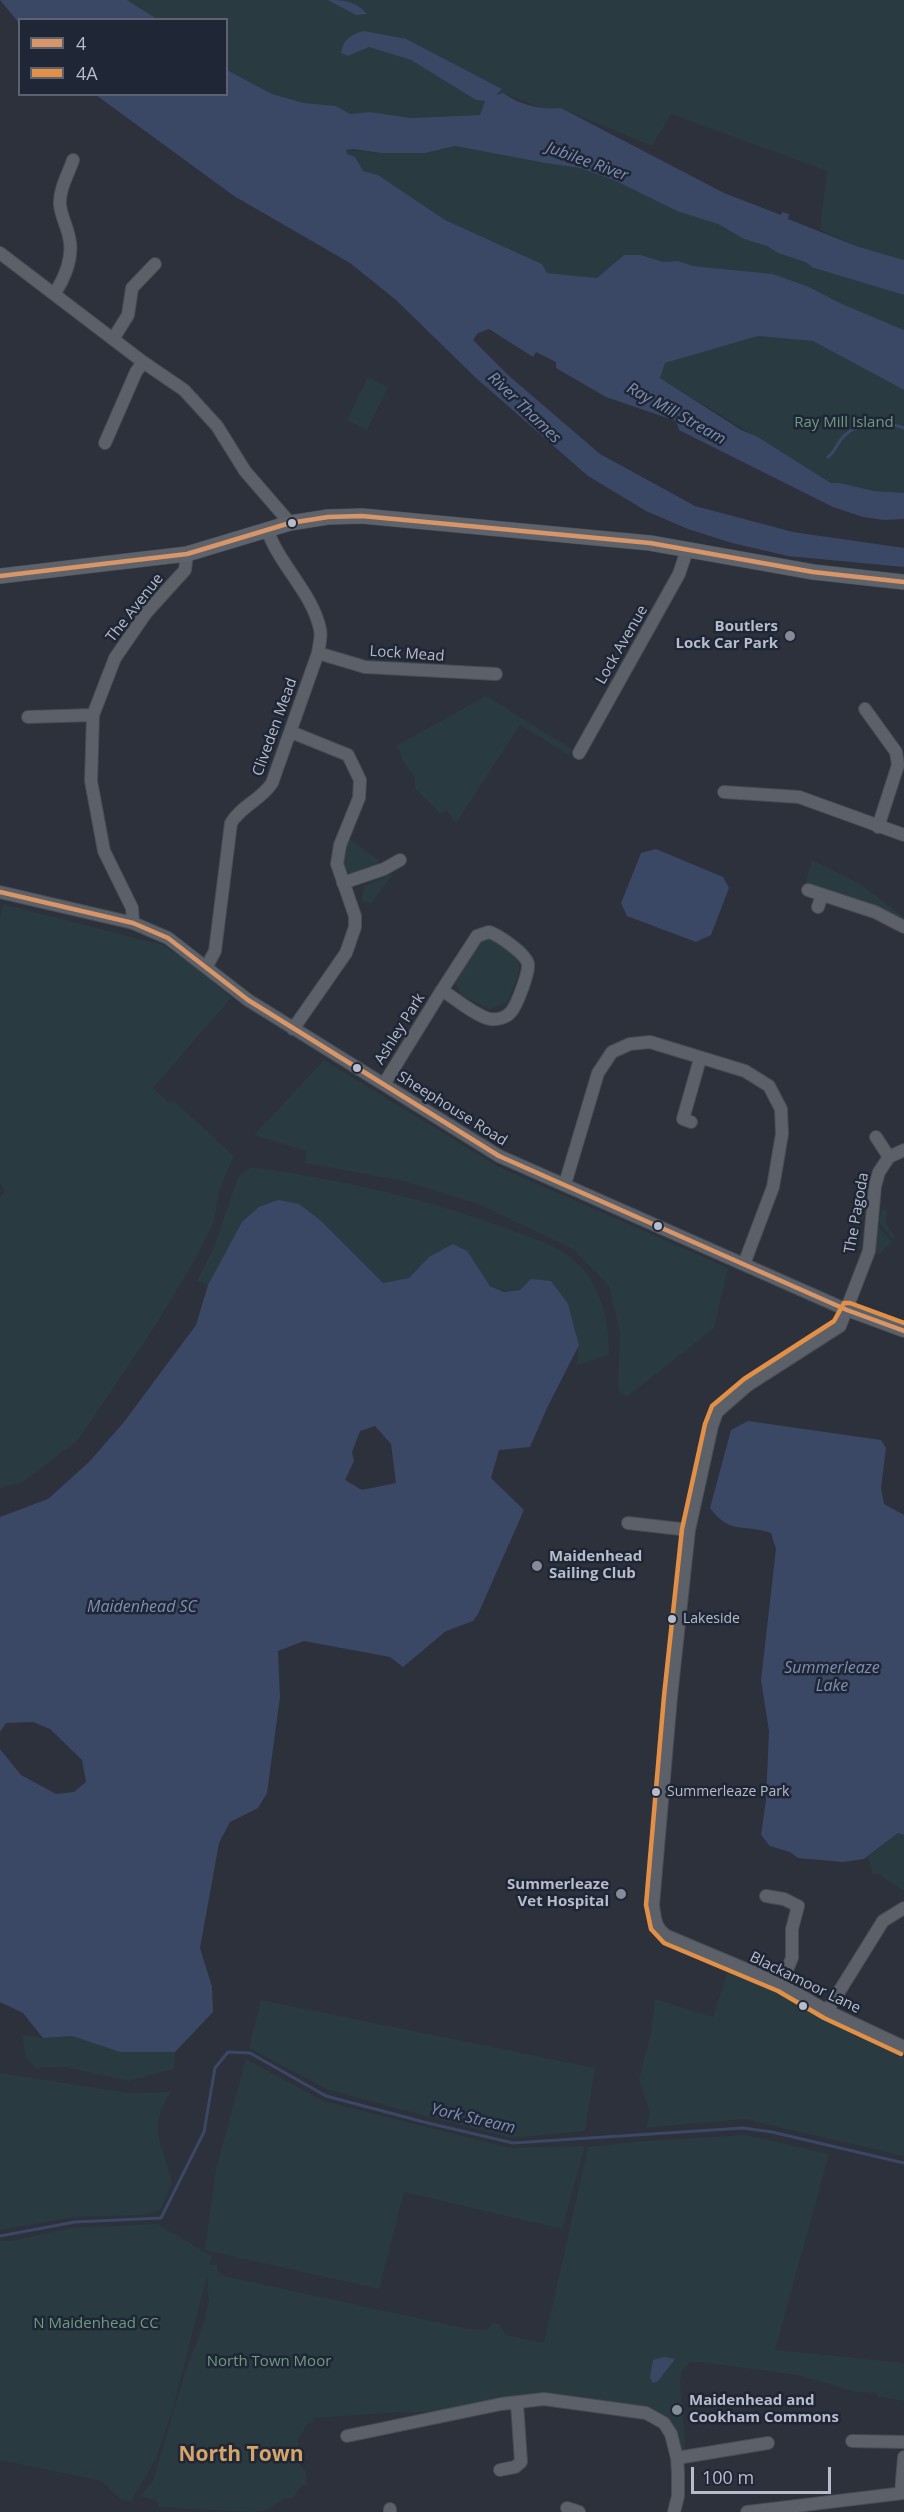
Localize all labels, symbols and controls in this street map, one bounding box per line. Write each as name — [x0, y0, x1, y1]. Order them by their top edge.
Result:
legend — [18, 18, 228, 96]
text: 4 — [76, 31, 86, 55]
text: 4A — [76, 61, 98, 85]
water label: Jubilee River — [543, 138, 631, 186]
water label: River Thames — [483, 368, 565, 448]
water label: Ray Mill Stream — [623, 379, 729, 449]
park label: Ray Mill Island — [794, 414, 894, 432]
unlabelled marker — [286, 517, 298, 529]
street label: The Avenue — [103, 570, 167, 646]
street label: Lock Avenue — [592, 602, 652, 688]
place label: Boutlers Lock Car Park — [675, 618, 778, 653]
marker: Boutlers Lock Car Park — [783, 629, 797, 643]
street label: Lock Mead — [369, 642, 445, 666]
street label: Cliveden Mead — [249, 675, 301, 779]
street label: Ashley Park — [371, 990, 429, 1068]
unlabelled marker — [351, 1062, 363, 1074]
street label: Sheephouse Road — [394, 1068, 510, 1150]
street label: The Pagoda — [841, 1171, 873, 1255]
unlabelled marker — [652, 1220, 664, 1232]
place label: Maidenhead Sailing Club — [549, 1548, 642, 1583]
marker: Maidenhead Sailing Club — [530, 1559, 544, 1573]
water label: Maidenhead SC — [87, 1597, 197, 1617]
place label: Lakeside — [683, 1611, 740, 1627]
marker: Lakeside — [666, 1613, 678, 1625]
water label: Summerleaze Lake — [784, 1658, 880, 1696]
place label: Summerleaze Park — [667, 1784, 789, 1800]
marker: Summerleaze Park — [650, 1786, 662, 1798]
place label: Summerleaze Vet Hospital — [507, 1876, 609, 1911]
marker: Summerleaze Vet Hospital — [614, 1887, 628, 1901]
street label: Blackamoor Lane — [747, 1948, 863, 2018]
unlabelled marker — [797, 2000, 809, 2012]
water label: York Stream — [429, 2100, 517, 2138]
park label: N Maidenhead CC — [33, 2315, 159, 2333]
park label: North Town Moor — [207, 2353, 331, 2371]
place label: Maidenhead and Cookham Commons — [689, 2392, 839, 2427]
marker: Maidenhead and Cookham Commons — [670, 2403, 684, 2417]
district label: North Town — [179, 2442, 303, 2468]
scale bar — [694, 2455, 834, 2493]
text: 100 m — [702, 2465, 754, 2489]

